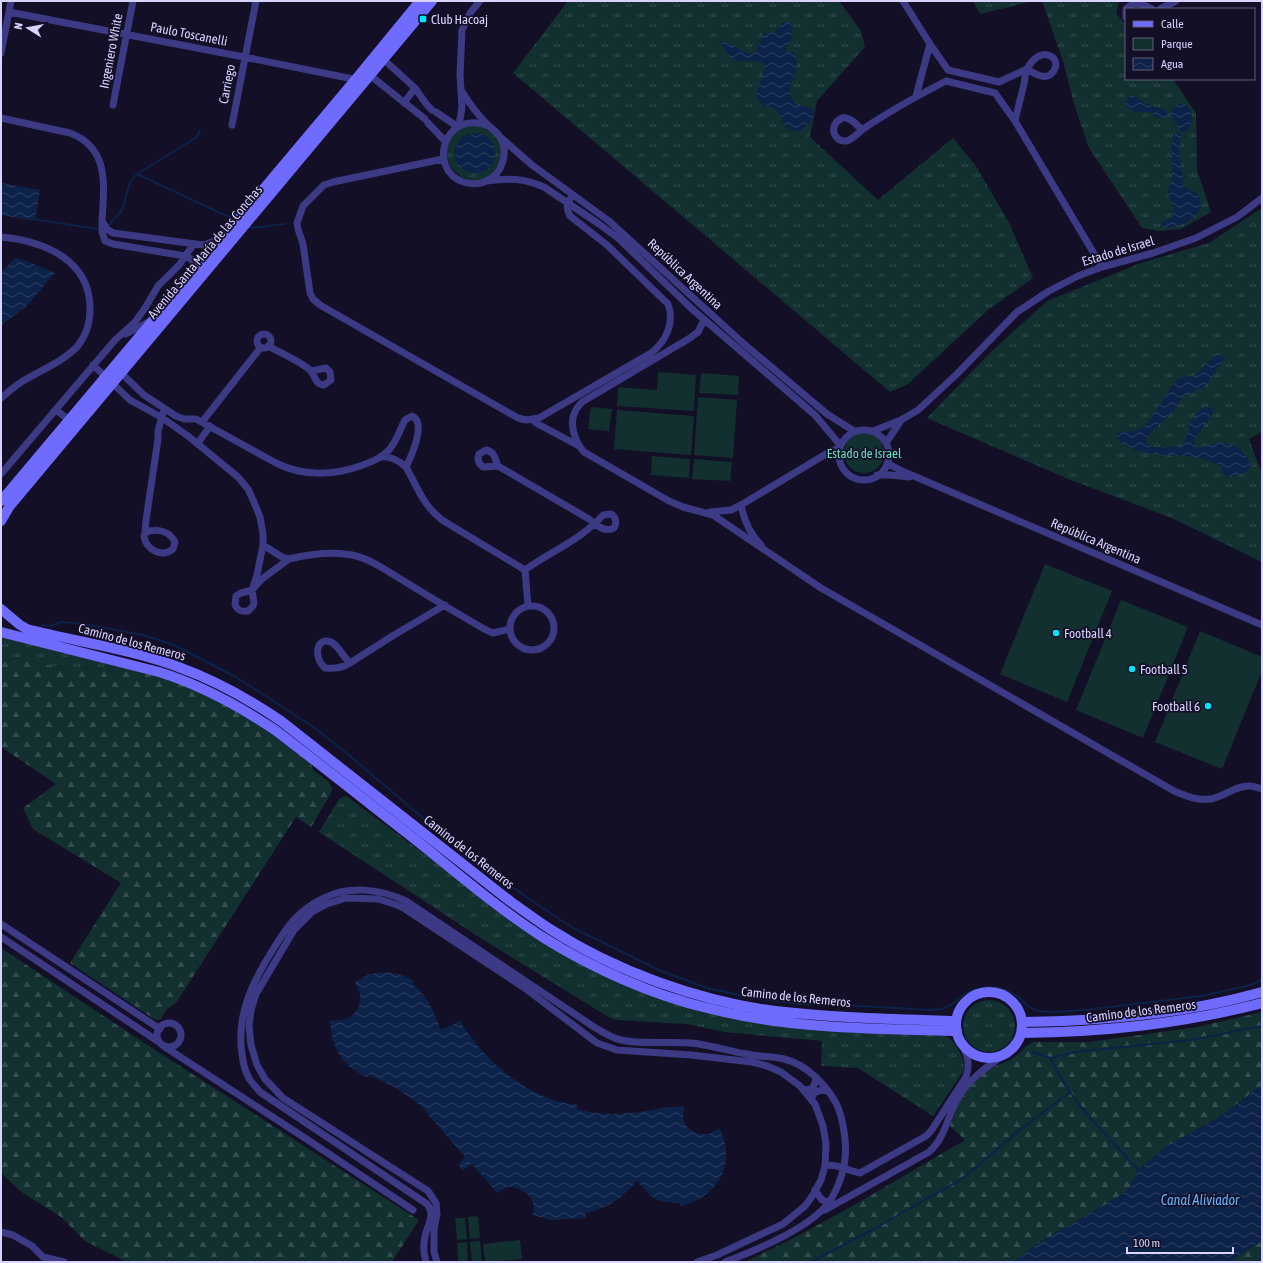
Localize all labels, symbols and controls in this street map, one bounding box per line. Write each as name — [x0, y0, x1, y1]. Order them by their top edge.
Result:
north arrow — [8, 8, 48, 48]
legend — [1125, 8, 1255, 80]
street label: Ingeniero White — [96, 12, 126, 90]
place label: Club Hacoaj — [431, 12, 488, 27]
marker: Club Hacoaj — [418, 14, 428, 24]
text: Calle — [1161, 17, 1184, 31]
street label: Paulo Toscanelli — [149, 19, 229, 49]
text: N — [12, 22, 25, 30]
text: Parque — [1161, 37, 1193, 51]
text: Agua — [1161, 57, 1183, 71]
street label: Carriego — [216, 63, 238, 105]
street label: Avenida Santa María de las Conchas — [145, 182, 265, 322]
street label: Estado de Israel — [1080, 233, 1156, 269]
street label: República Argentina — [645, 236, 725, 312]
park label: Estado de Israel — [827, 446, 902, 461]
street label: República Argentina — [1049, 515, 1143, 567]
street label: Camino de los Remeros — [77, 620, 188, 664]
place label: Football 4 — [1064, 626, 1112, 641]
marker: Football 4 — [1051, 628, 1061, 638]
place label: Football 5 — [1140, 662, 1188, 677]
marker: Football 5 — [1127, 664, 1137, 674]
place label: Football 6 — [1152, 699, 1200, 714]
marker: Football 6 — [1203, 701, 1213, 711]
street label: Camino de los Remeros — [421, 812, 517, 892]
street label: Camino de los Remeros — [740, 984, 852, 1010]
street label: Camino de los Remeros — [1085, 997, 1197, 1025]
water label: Canal Aliviador — [1161, 1192, 1240, 1208]
scale bar — [1127, 1229, 1233, 1255]
text: 100 m — [1133, 1236, 1160, 1250]

